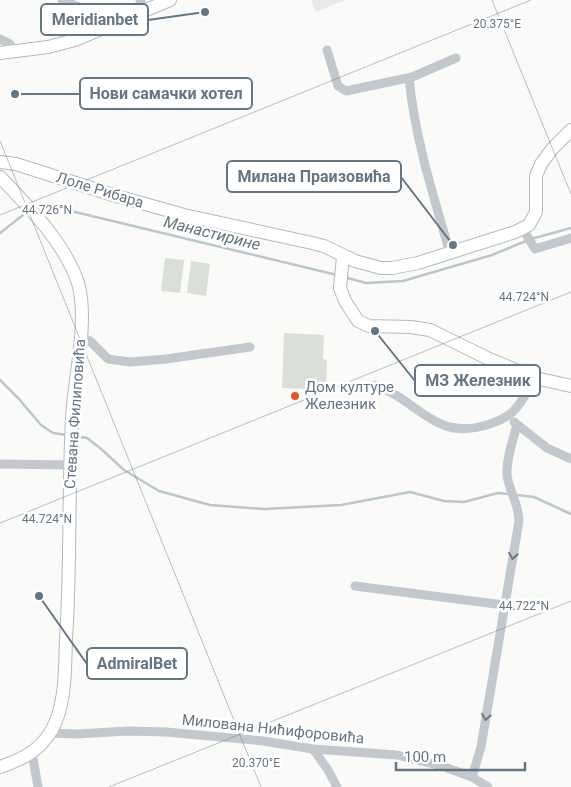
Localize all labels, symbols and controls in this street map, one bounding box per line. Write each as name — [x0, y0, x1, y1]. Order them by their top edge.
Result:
callout: Meridianbet — [41, 4, 148, 35]
text: Meridianbet — [52, 10, 139, 29]
text: 20.375°E — [473, 17, 521, 31]
callout: Нови самачки хотел — [80, 78, 252, 109]
text: Нови самачки хотел — [90, 84, 242, 103]
callout: Милана Праизовића — [227, 161, 401, 192]
text: Милана Праизовића — [237, 167, 391, 186]
street label: Лоле Рибара — [54, 168, 146, 212]
text: 44.726°N — [22, 203, 72, 217]
water label: Манастирине — [162, 212, 262, 254]
text: 44.724°N — [499, 290, 549, 304]
street label: Стевана Филиповића — [61, 338, 89, 490]
callout: МЗ Железник — [415, 365, 540, 396]
text: МЗ Железник — [425, 371, 532, 390]
place label: Дом културе Железник — [305, 378, 394, 413]
marker: Дом културе Железник — [289, 390, 301, 402]
text: 44.724°N — [22, 512, 72, 526]
one-way arrow — [509, 552, 519, 561]
text: 44.722°N — [499, 599, 549, 613]
callout: AdmiralBet — [87, 648, 187, 679]
text: AdmiralBet — [97, 654, 178, 673]
street label: Милована Нићифоровића — [181, 710, 365, 748]
one-way arrow — [482, 712, 492, 721]
scale bar — [396, 740, 525, 772]
text: 100 m — [404, 748, 446, 766]
text: 20.370°E — [232, 756, 280, 770]

